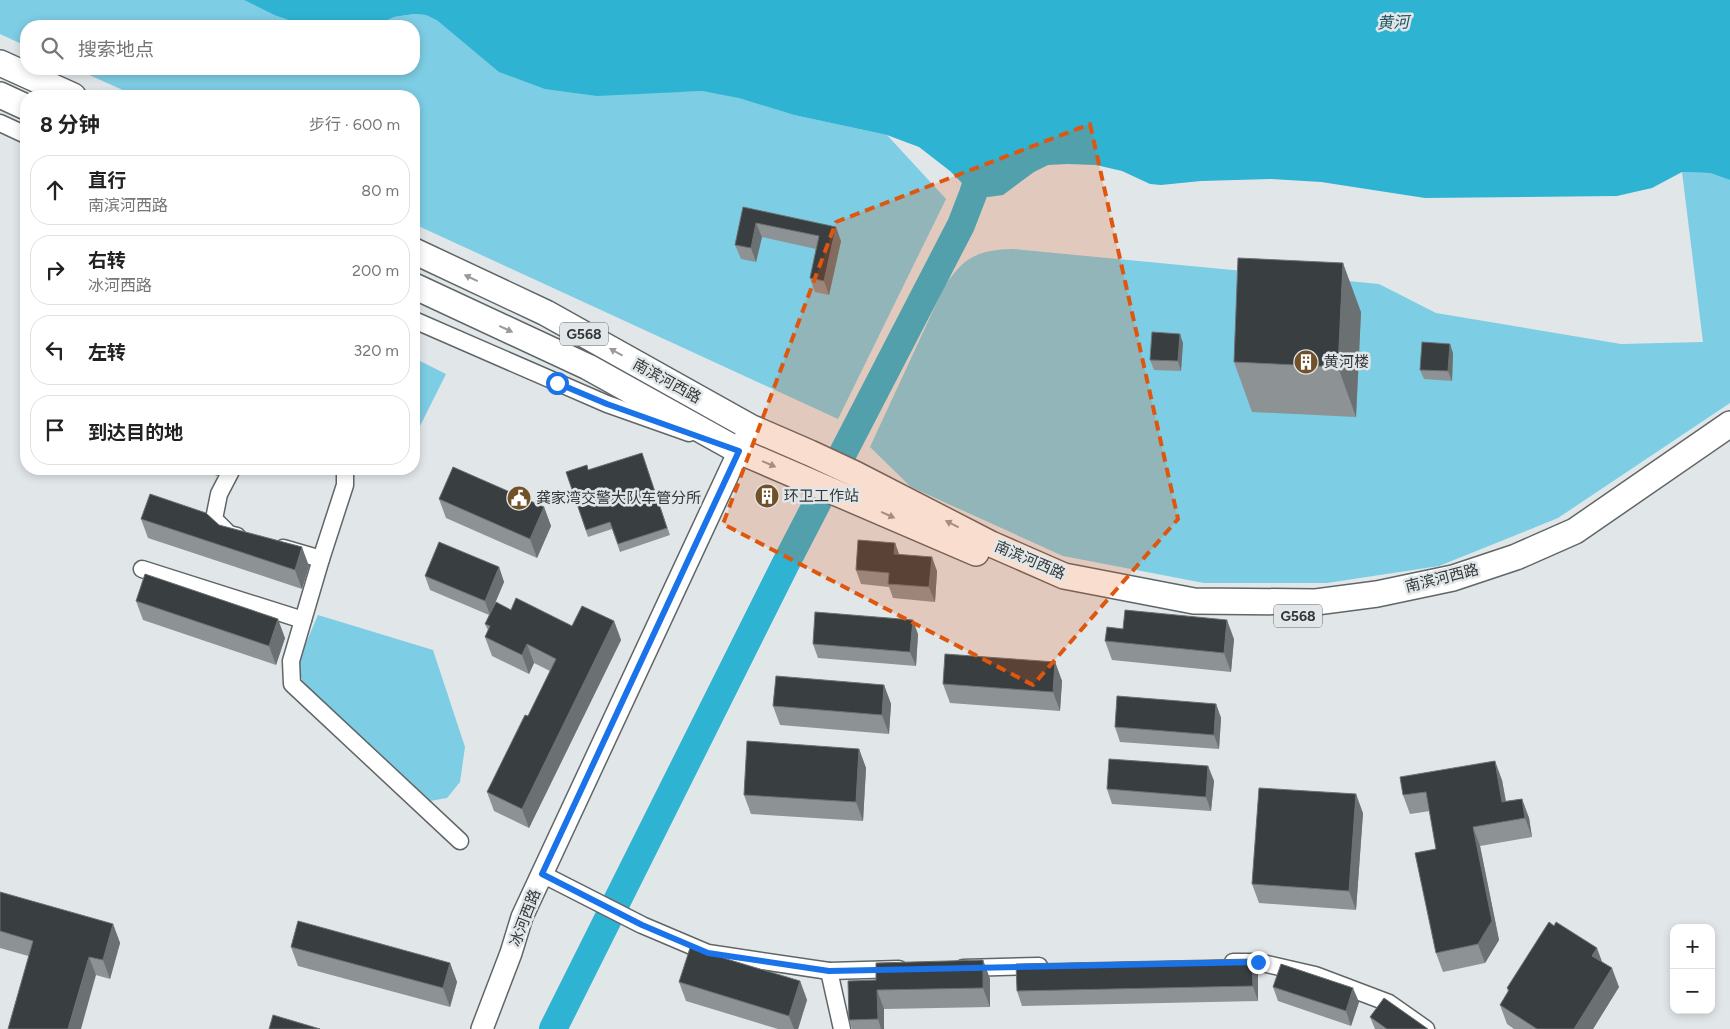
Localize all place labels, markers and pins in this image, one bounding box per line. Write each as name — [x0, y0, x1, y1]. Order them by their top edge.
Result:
building icon: 黄河楼 — [1293, 349, 1319, 375]
place label: 黄河楼 — [1324, 353, 1369, 371]
building icon: 环卫工作站 — [754, 483, 780, 509]
public building icon: 龚家湾交警大队车管分所 — [506, 485, 532, 511]
place label: 环卫工作站 — [784, 487, 859, 505]
place label: 龚家湾交警大队车管分所 — [536, 489, 701, 507]

